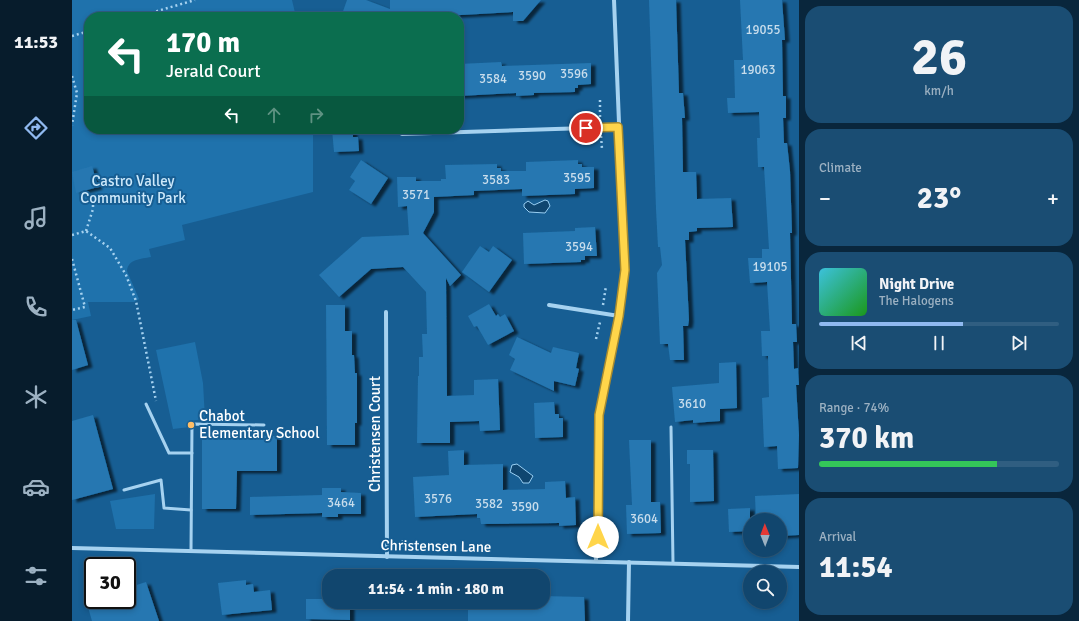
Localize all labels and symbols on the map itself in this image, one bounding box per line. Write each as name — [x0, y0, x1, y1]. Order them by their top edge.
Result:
house number: 19055 — [745, 22, 781, 38]
house number: 19063 — [740, 62, 776, 78]
house number: 3596 — [560, 66, 588, 82]
house number: 3590 — [518, 68, 546, 84]
house number: 3584 — [479, 71, 507, 87]
pin — [569, 111, 603, 145]
house number: 3595 — [563, 170, 591, 186]
park label: Castro Valley Community Park — [80, 172, 186, 207]
house number: 3583 — [482, 172, 510, 188]
house number: 3571 — [402, 187, 430, 203]
house number: 3594 — [565, 239, 593, 255]
house number: 19105 — [752, 259, 788, 275]
street label: Christensen Court — [366, 376, 384, 492]
house number: 3610 — [678, 396, 706, 412]
place label: Chabot Elementary School — [199, 407, 320, 442]
marker: Chabot Elementary School — [186, 420, 196, 430]
house number: 3576 — [424, 491, 452, 507]
house number: 3464 — [327, 495, 355, 511]
house number: 3582 — [475, 496, 503, 512]
house number: 3590 — [511, 499, 539, 515]
house number: 3604 — [630, 511, 658, 527]
north arrow — [743, 513, 787, 557]
position arrow — [577, 516, 619, 558]
street label: Christensen Lane — [380, 536, 492, 556]
speed limit sign: 30 — [84, 557, 136, 609]

